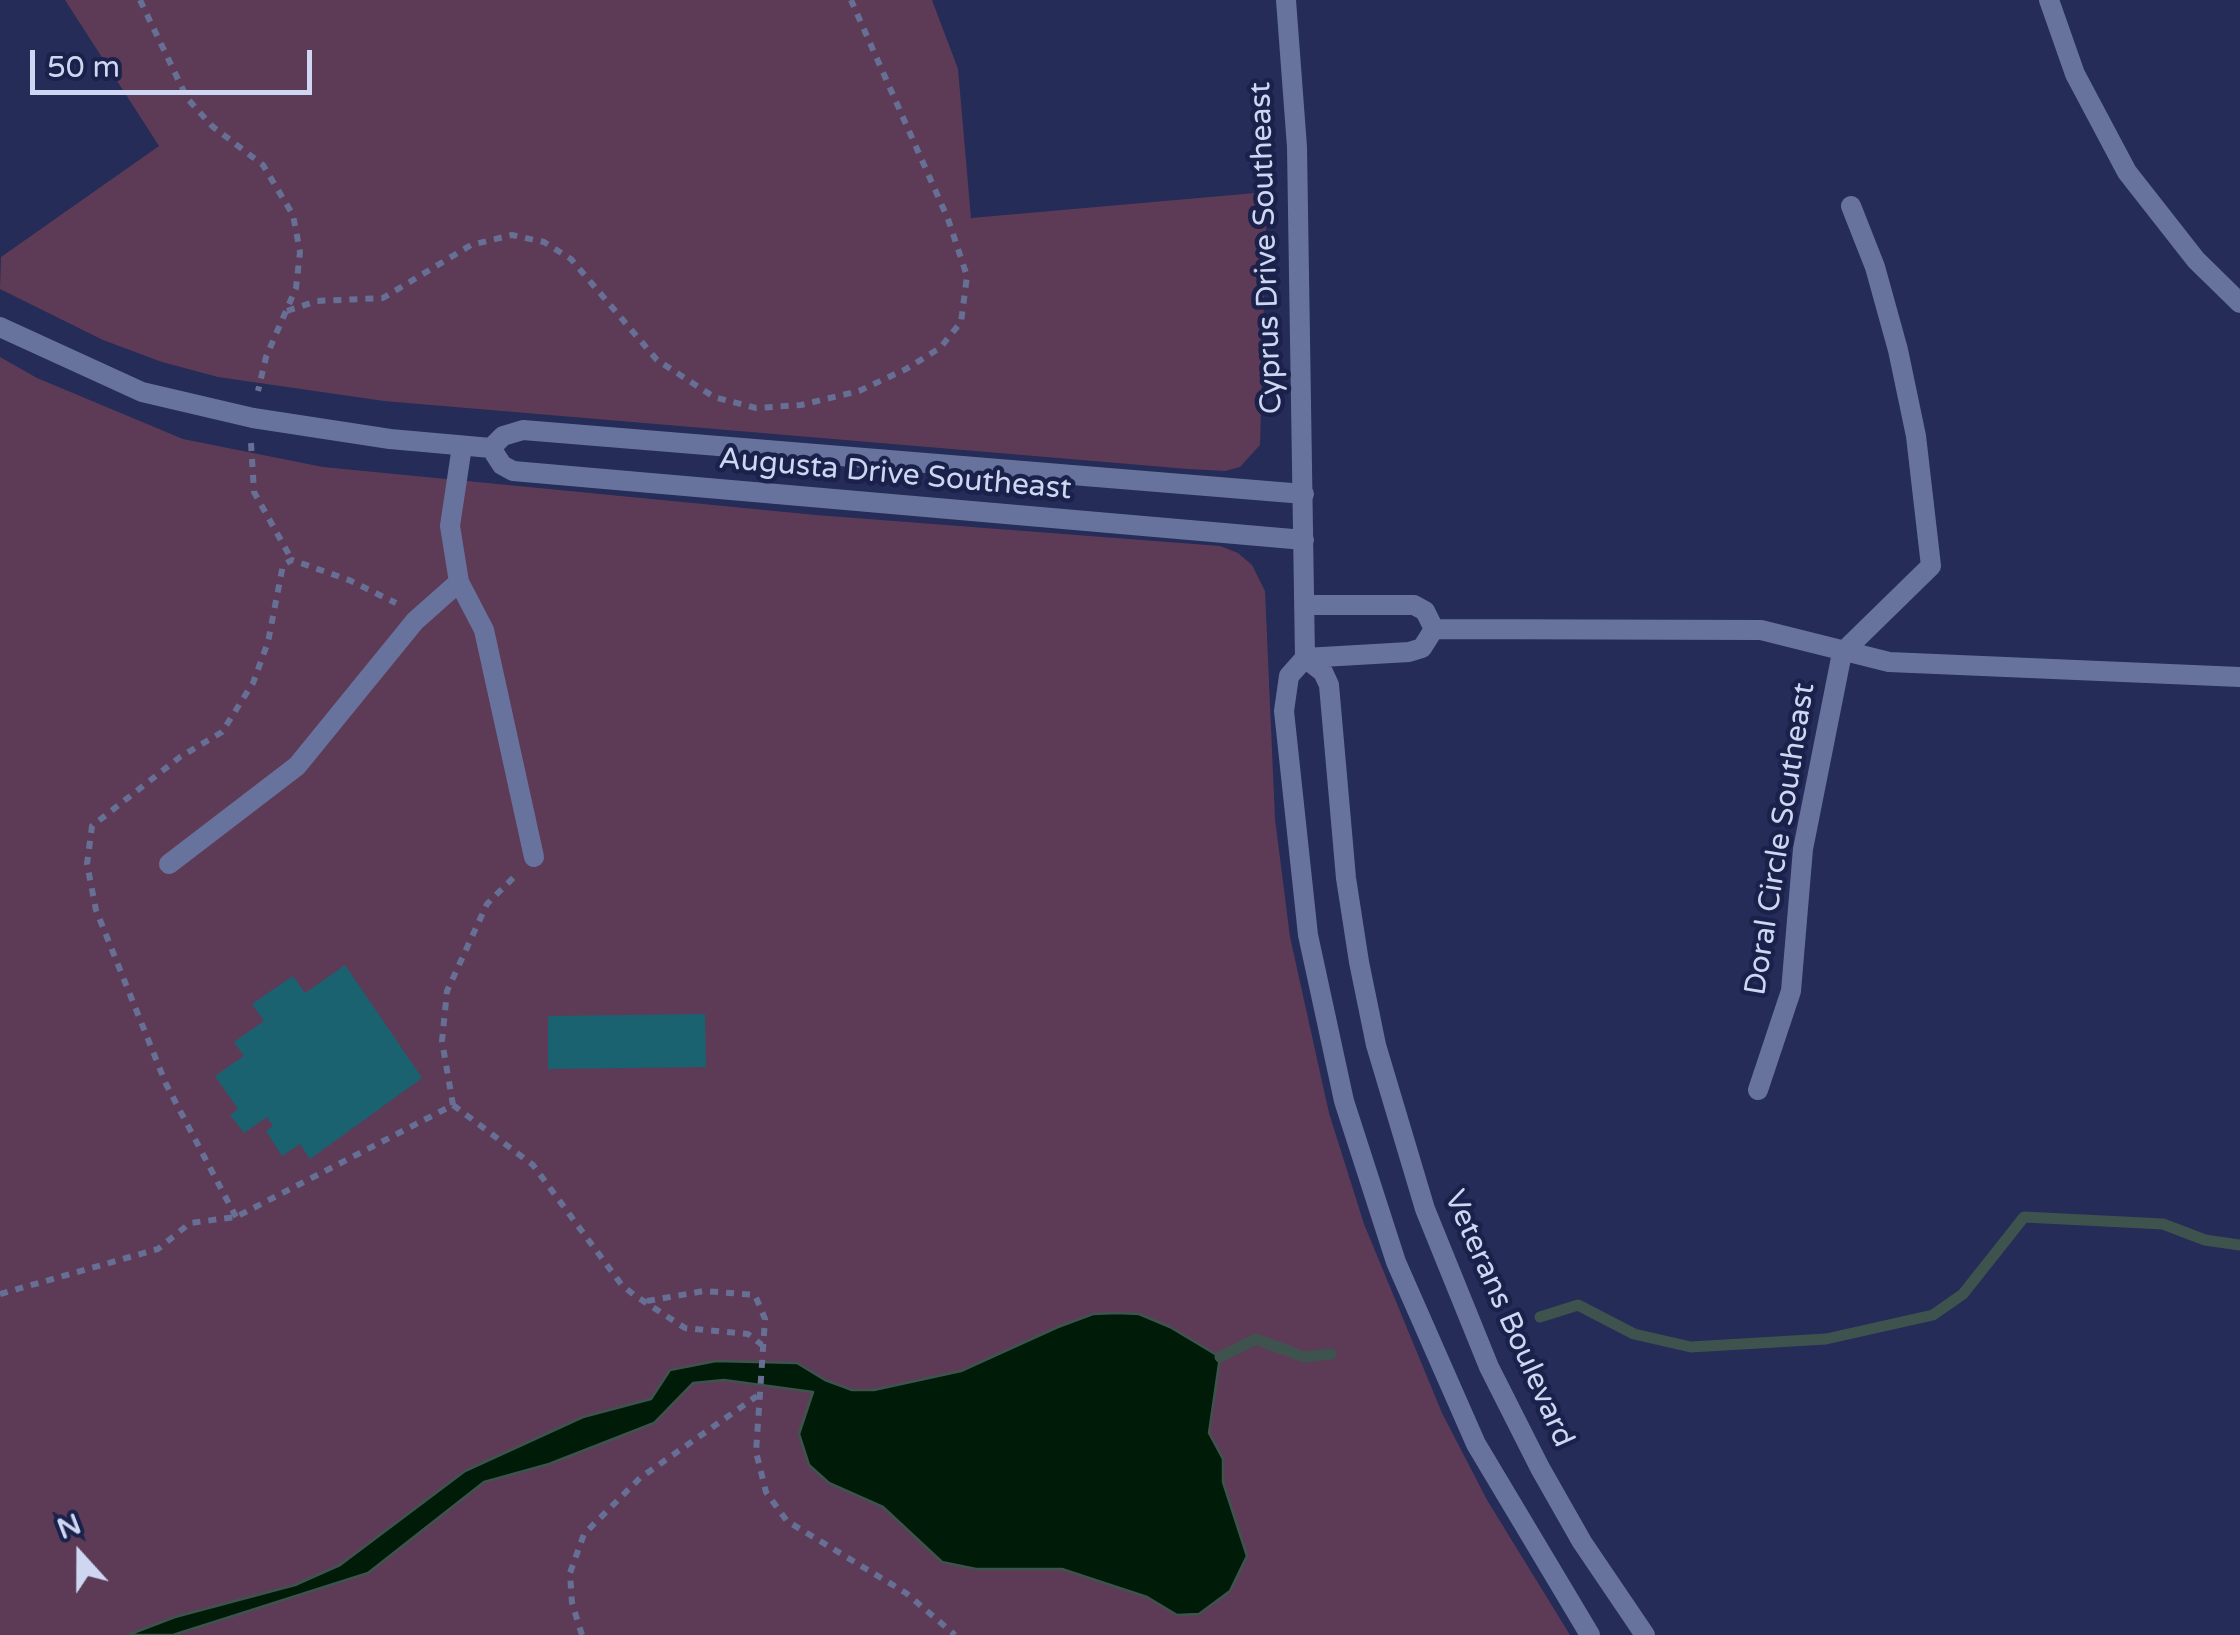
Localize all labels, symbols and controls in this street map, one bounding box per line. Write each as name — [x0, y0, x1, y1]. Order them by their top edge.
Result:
scale bar — [35, 30, 318, 92]
text: 50 m — [47, 49, 120, 86]
street label: Cyprus Drive Southeast — [1243, 81, 1291, 415]
street label: Augusta Drive Southeast — [717, 442, 1073, 508]
street label: Doral Circle Southeast — [1739, 680, 1823, 998]
street label: Veterans Boulevard — [1435, 1185, 1581, 1453]
north arrow — [30, 1505, 130, 1605]
text: N — [53, 1507, 86, 1547]

